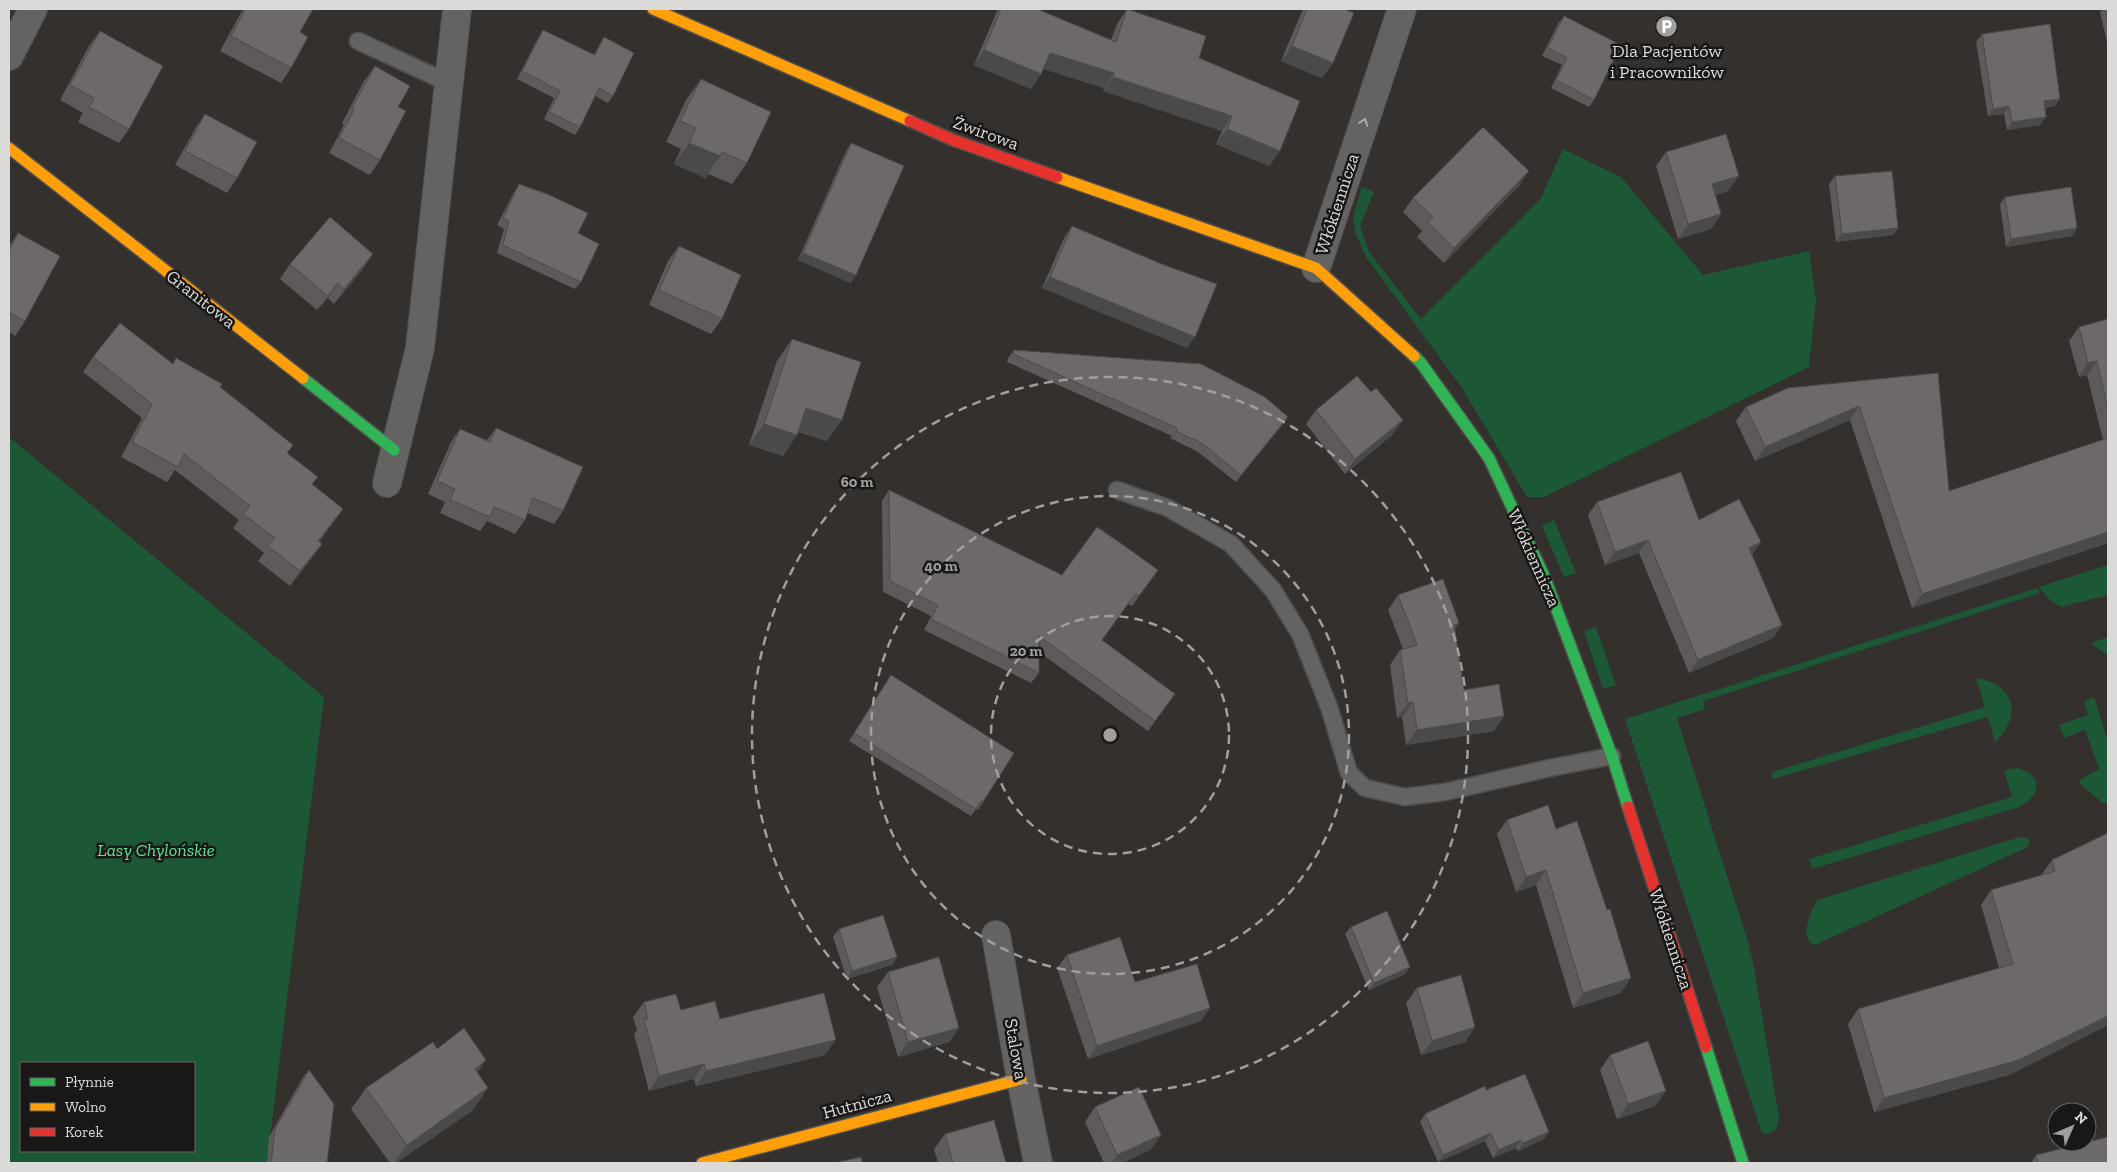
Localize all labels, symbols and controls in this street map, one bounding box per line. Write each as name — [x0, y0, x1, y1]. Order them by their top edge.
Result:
parking icon: Dla Pacjentów i Pracowników — [1655, 14, 1679, 38]
place label: Dla Pacjentów i Pracowników — [1610, 40, 1724, 83]
street label: Żwirowa — [950, 111, 1022, 155]
one-way arrow — [1358, 119, 1368, 127]
street label: Włókiennicza — [1310, 150, 1364, 257]
street label: Granitowa — [162, 265, 240, 333]
text: 60 m — [841, 473, 873, 491]
street label: Włókiennicza — [1503, 506, 1565, 611]
text: 40 m — [924, 557, 958, 575]
text: 20 m — [1010, 642, 1042, 660]
centre of rings — [1101, 726, 1119, 744]
park label: Lasy Chylońskie — [97, 839, 215, 861]
street label: Włókiennicza — [1644, 886, 1698, 993]
street label: Stalowa — [1000, 1017, 1032, 1081]
legend — [20, 1062, 195, 1152]
text: Płynnie — [65, 1073, 114, 1091]
street label: Hutnicza — [820, 1084, 894, 1124]
text: Wolno — [65, 1098, 107, 1116]
north arrow — [2047, 1102, 2097, 1152]
text: N — [2071, 1108, 2091, 1128]
text: Korek — [65, 1123, 103, 1141]

